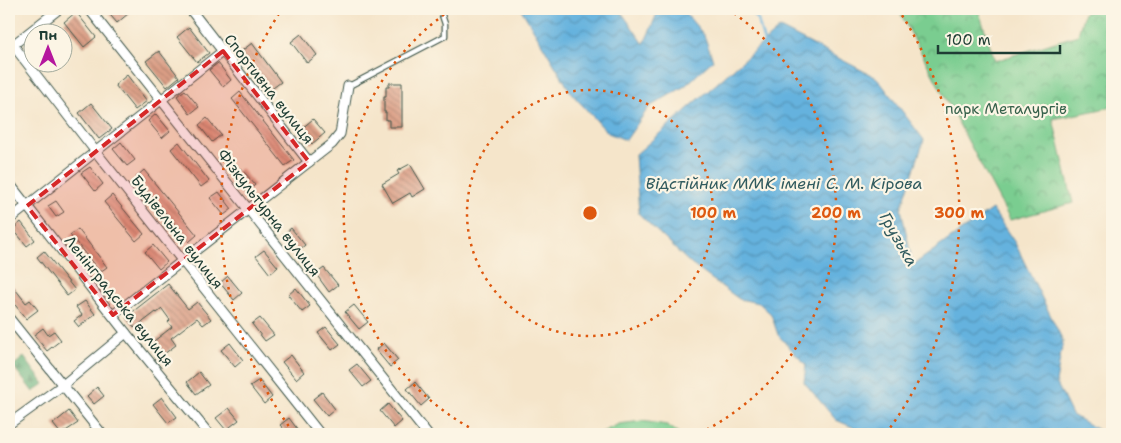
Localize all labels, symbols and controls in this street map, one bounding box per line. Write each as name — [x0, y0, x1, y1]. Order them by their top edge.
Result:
north arrow — [22, 22, 72, 72]
scale bar — [938, 22, 1061, 54]
text: Пн — [39, 26, 57, 44]
street label: Спортивна вулиця — [220, 30, 318, 148]
text: 100 m — [946, 30, 991, 50]
park label: парк Металургів — [945, 99, 1067, 119]
street label: Фiзкультурна вулиця — [213, 145, 325, 281]
street label: Будівельна вулиця — [126, 171, 228, 293]
water label: Відстійник ММК імені С. М. Кірова — [645, 173, 923, 194]
text: 100 m — [690, 203, 736, 223]
text: 200 m — [811, 203, 861, 223]
text: 300 m — [934, 203, 984, 223]
centre of rings — [581, 204, 599, 222]
water label: Грузька — [875, 208, 922, 270]
street label: Ленінградська вулиця — [60, 231, 178, 371]

